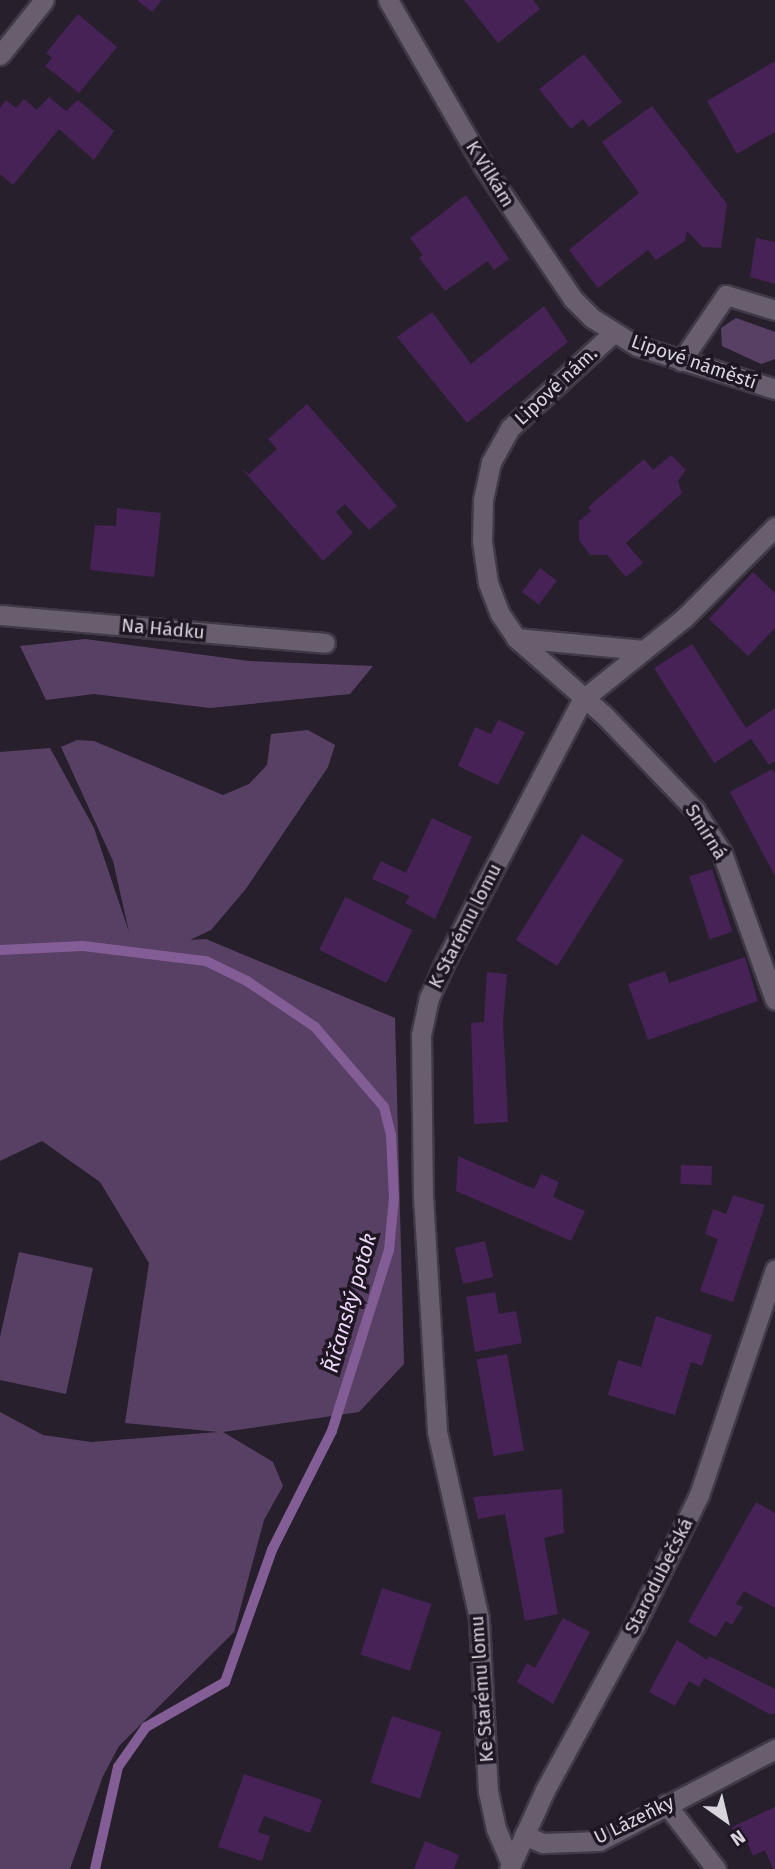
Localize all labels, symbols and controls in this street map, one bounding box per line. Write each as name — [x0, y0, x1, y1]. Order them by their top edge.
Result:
street label: K Vilkám — [461, 137, 519, 211]
street label: Lipové náměstí — [628, 330, 760, 394]
street label: Lipové nám. — [510, 342, 602, 430]
street label: Na Hádku — [120, 614, 206, 644]
street label: Smírná — [680, 800, 732, 864]
street label: K Starému lomu — [424, 860, 506, 992]
water label: Říčanský potok — [318, 1230, 382, 1376]
street label: Starodubečská — [620, 1514, 698, 1638]
street label: Ke Starému lomu — [465, 1615, 499, 1763]
north arrow — [691, 1785, 761, 1855]
street label: U Lázeňky — [590, 1791, 678, 1849]
text: N — [726, 1825, 750, 1851]

